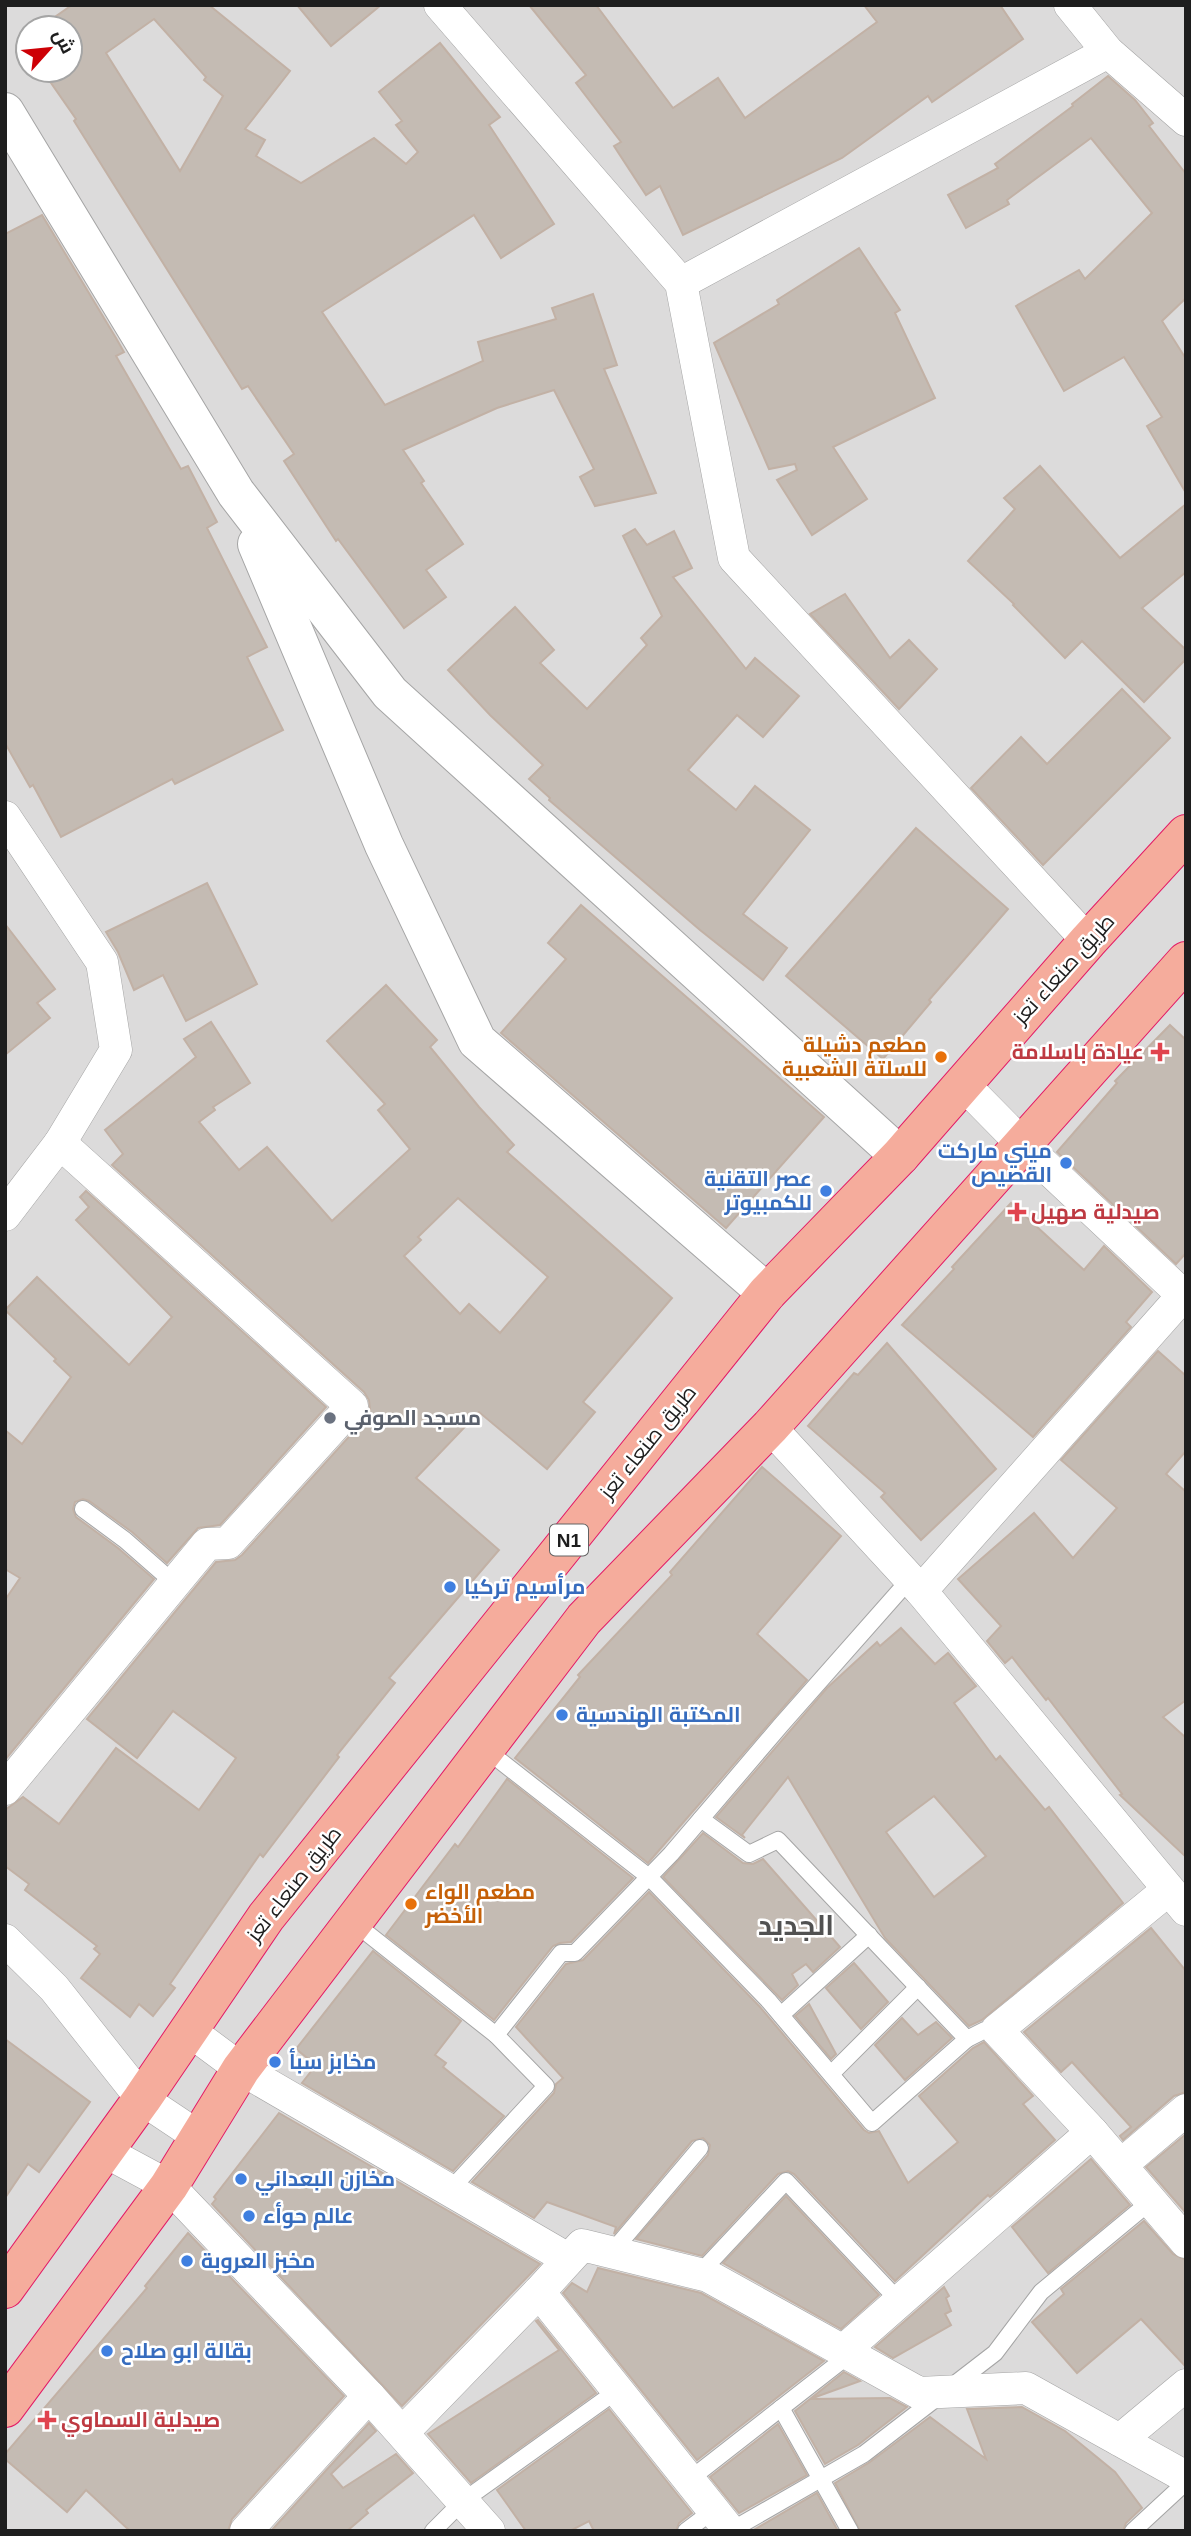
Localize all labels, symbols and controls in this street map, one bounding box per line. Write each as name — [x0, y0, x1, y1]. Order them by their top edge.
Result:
north arrow — [14, 14, 84, 84]
text: ش — [48, 26, 79, 58]
street label: طريق صنعاء تعز — [1008, 909, 1120, 1030]
place label: مطعم دشيلة للسلتة الشعبية — [782, 1033, 927, 1081]
place label: عيادة باسلامة — [1012, 1040, 1144, 1064]
marker: عيادة باسلامة — [1150, 1042, 1170, 1062]
marker: مطعم دشيلة للسلتة الشعبية — [933, 1049, 949, 1065]
place label: ميني ماركت القصيص — [938, 1139, 1052, 1187]
marker: ميني ماركت القصيص — [1058, 1155, 1074, 1171]
place label: عصر التقنية للكمبيوتر — [704, 1167, 812, 1216]
marker: عصر التقنية للكمبيوتر — [818, 1183, 834, 1199]
place label: صيدلية صهيل — [1031, 1200, 1160, 1225]
marker: صيدلية صهيل — [1009, 1204, 1025, 1220]
street label: طريق صنعاء تعز — [594, 1380, 702, 1505]
place label: مسجد الصوفي — [344, 1406, 481, 1435]
marker: مسجد الصوفي — [322, 1410, 338, 1426]
road number: N1 — [550, 1524, 588, 1556]
place label: مرأسيم تركيا — [464, 1573, 585, 1601]
marker: مرأسيم تركيا — [442, 1579, 458, 1595]
place label: المكتبة الهندسية — [576, 1703, 741, 1728]
marker: المكتبة الهندسية — [554, 1707, 570, 1723]
street label: طريق صنعاء تعز — [241, 1822, 347, 1948]
place label: مطعم الواء الأخضر — [424, 1880, 535, 1928]
marker: مطعم الواء الأخضر — [403, 1896, 419, 1912]
district label: الجديد — [758, 1910, 834, 1941]
place label: مخابز سبأ — [289, 2048, 376, 2074]
marker: مخابز سبأ — [267, 2054, 283, 2070]
place label: مخازن البعداني — [255, 2167, 395, 2196]
marker: مخازن البعداني — [233, 2171, 249, 2187]
place label: عالم حوأء — [263, 2202, 353, 2230]
marker: عالم حوأء — [241, 2208, 257, 2224]
place label: مخبز العروبة — [201, 2249, 315, 2274]
marker: مخبز العروبة — [179, 2253, 195, 2269]
place label: بقالة ابو صلاح — [121, 2339, 252, 2365]
marker: بقالة ابو صلاح — [99, 2343, 115, 2359]
place label: صيدلية السماوي — [61, 2408, 220, 2437]
marker: صيدلية السماوي — [39, 2412, 55, 2428]

